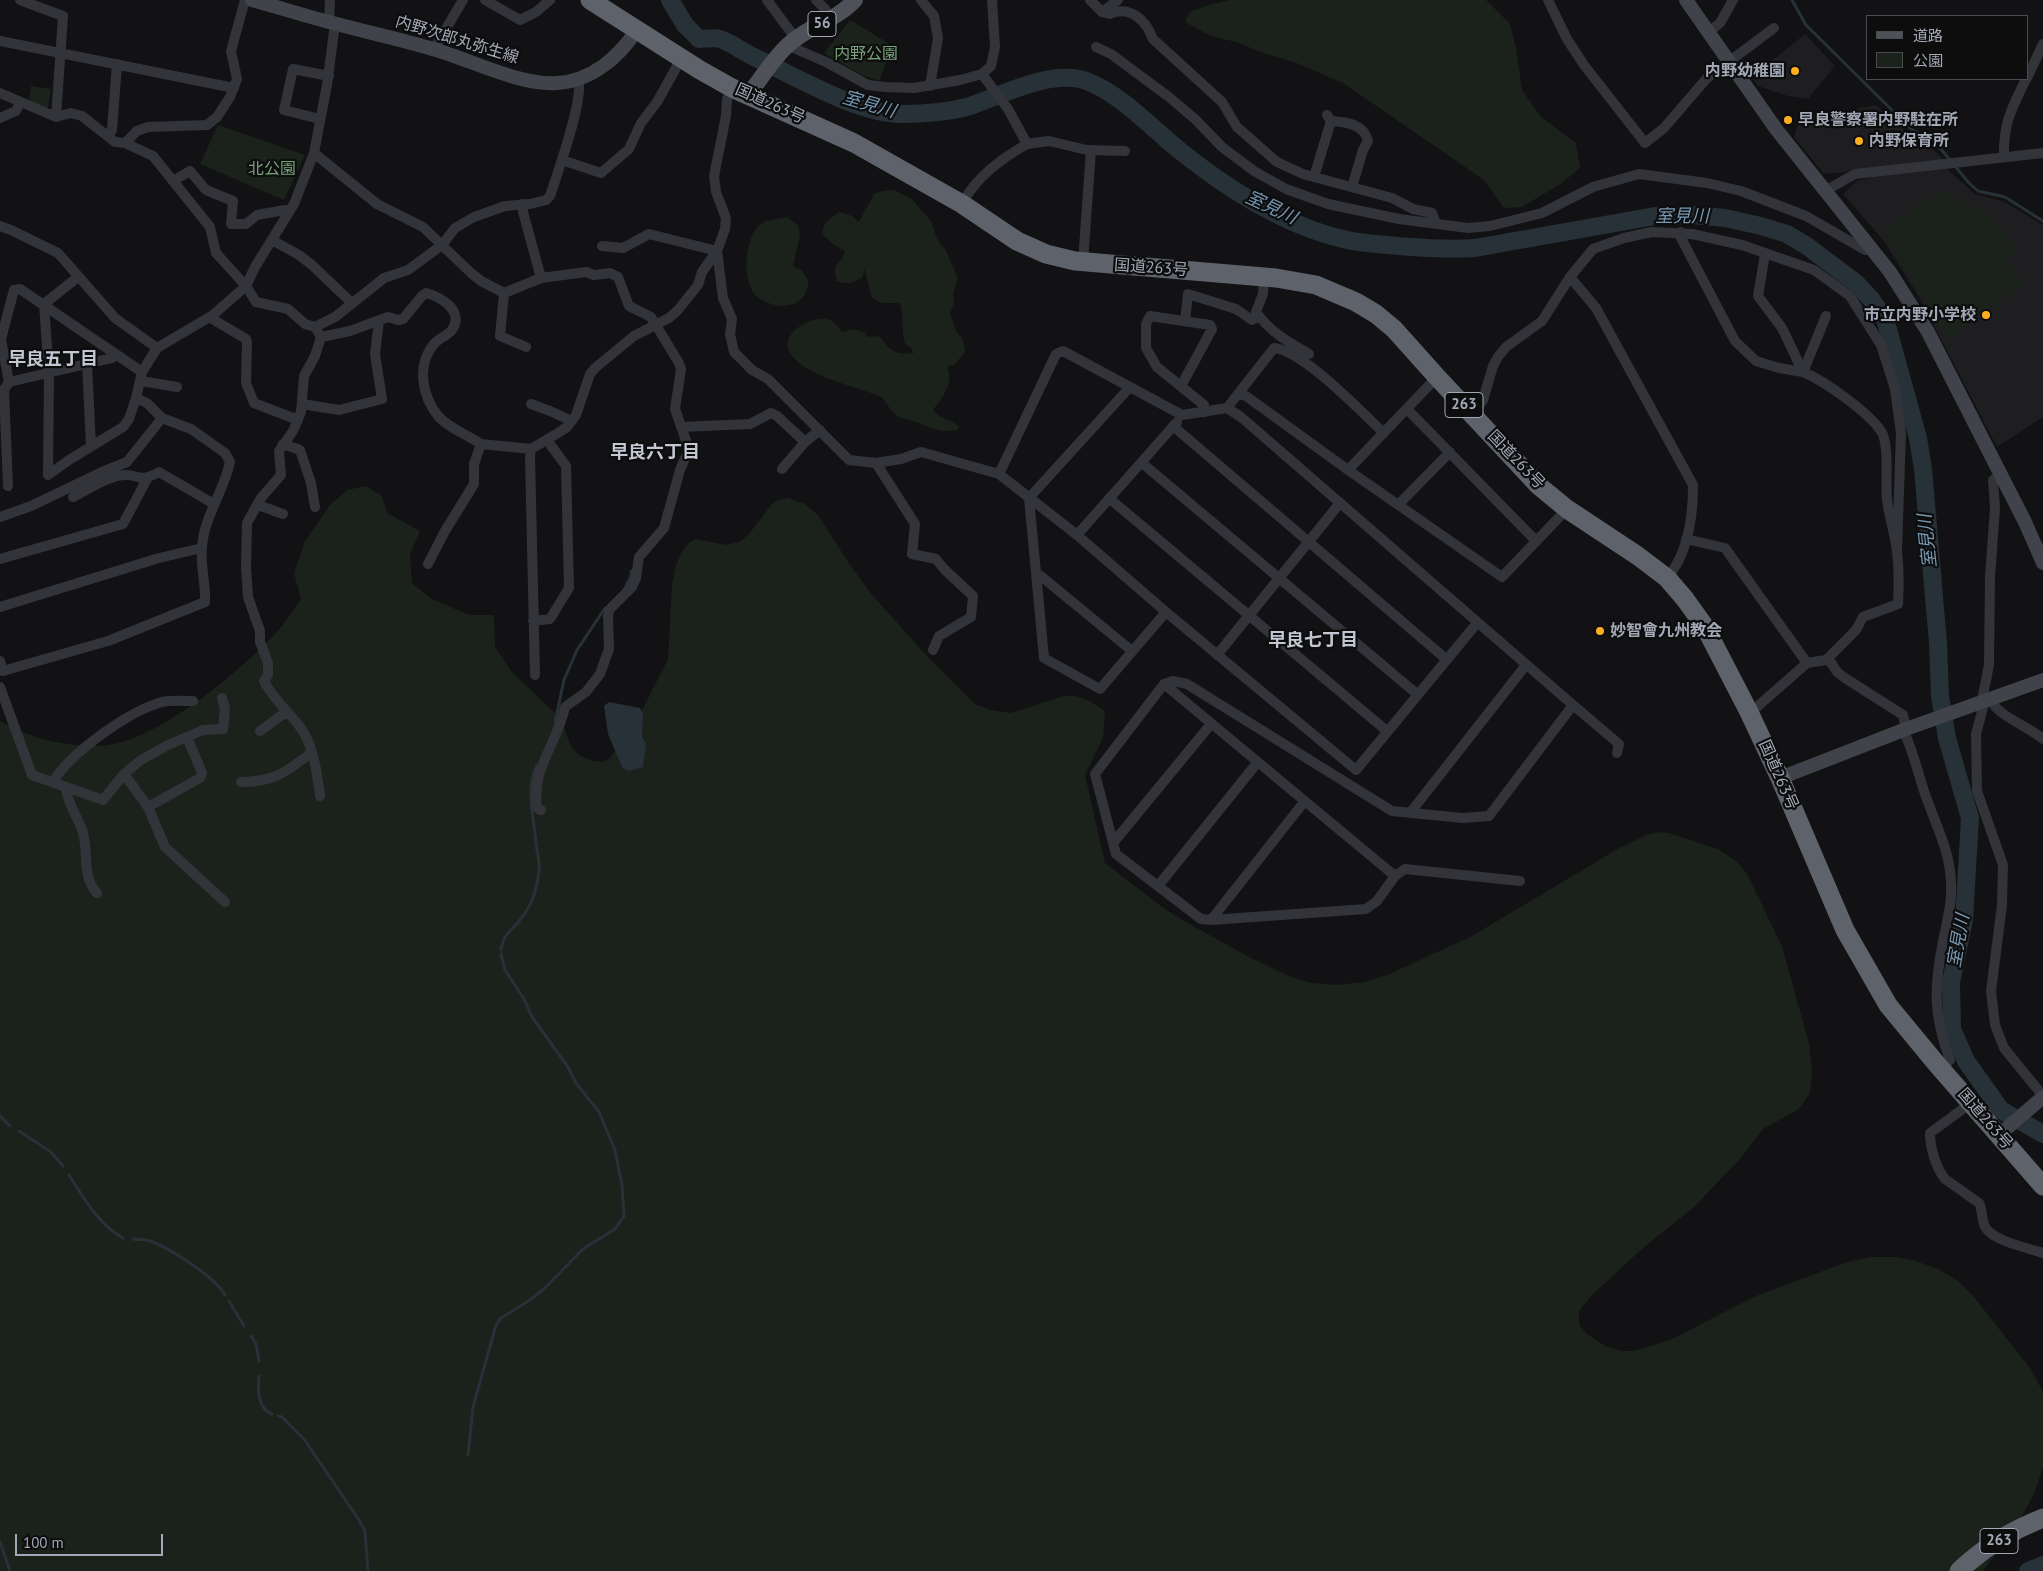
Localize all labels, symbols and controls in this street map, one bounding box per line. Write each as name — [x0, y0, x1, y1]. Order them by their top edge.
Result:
street label: 内野次郎丸弥生線 — [393, 12, 521, 68]
road number: 56 — [808, 12, 836, 36]
legend — [1866, 15, 2028, 80]
text: 道路 — [1913, 26, 1943, 45]
park label: 内野公園 — [834, 44, 898, 64]
text: 公園 — [1913, 51, 1943, 70]
place label: 内野幼稚園 — [1705, 61, 1785, 81]
marker: 内野幼稚園 — [1789, 65, 1801, 77]
street label: 国道263号 — [732, 80, 808, 128]
water label: 室見川 — [840, 87, 898, 123]
place label: 早良警察署内野駐在所 — [1798, 110, 1958, 130]
marker: 早良警察署内野駐在所 — [1782, 114, 1794, 126]
place label: 内野保育所 — [1869, 131, 1949, 151]
marker: 内野保育所 — [1853, 135, 1865, 147]
park label: 北公園 — [248, 159, 296, 179]
water label: 室見川 — [1242, 187, 1300, 229]
water label: 室見川 — [1655, 206, 1709, 228]
street label: 国道263号 — [1113, 256, 1189, 280]
place label: 市立内野小学校 — [1864, 305, 1976, 325]
marker: 市立内野小学校 — [1980, 309, 1992, 321]
district label: 早良五丁目 — [8, 349, 98, 371]
road number: 263 — [1445, 392, 1483, 418]
street label: 国道263号 — [1483, 427, 1549, 493]
district label: 早良六丁目 — [610, 442, 700, 464]
water label: 室見川 — [1914, 513, 1942, 569]
place label: 妙智會九州教会 — [1610, 621, 1722, 641]
marker: 妙智會九州教会 — [1594, 625, 1606, 637]
district label: 早良七丁目 — [1268, 630, 1358, 652]
street label: 国道263号 — [1754, 737, 1802, 813]
water label: 室見川 — [1944, 913, 1974, 969]
street label: 国道263号 — [1953, 1085, 2017, 1153]
scale bar — [18, 1524, 165, 1556]
road number: 263 — [1980, 1528, 2018, 1554]
text: 100 m — [23, 1533, 64, 1552]

